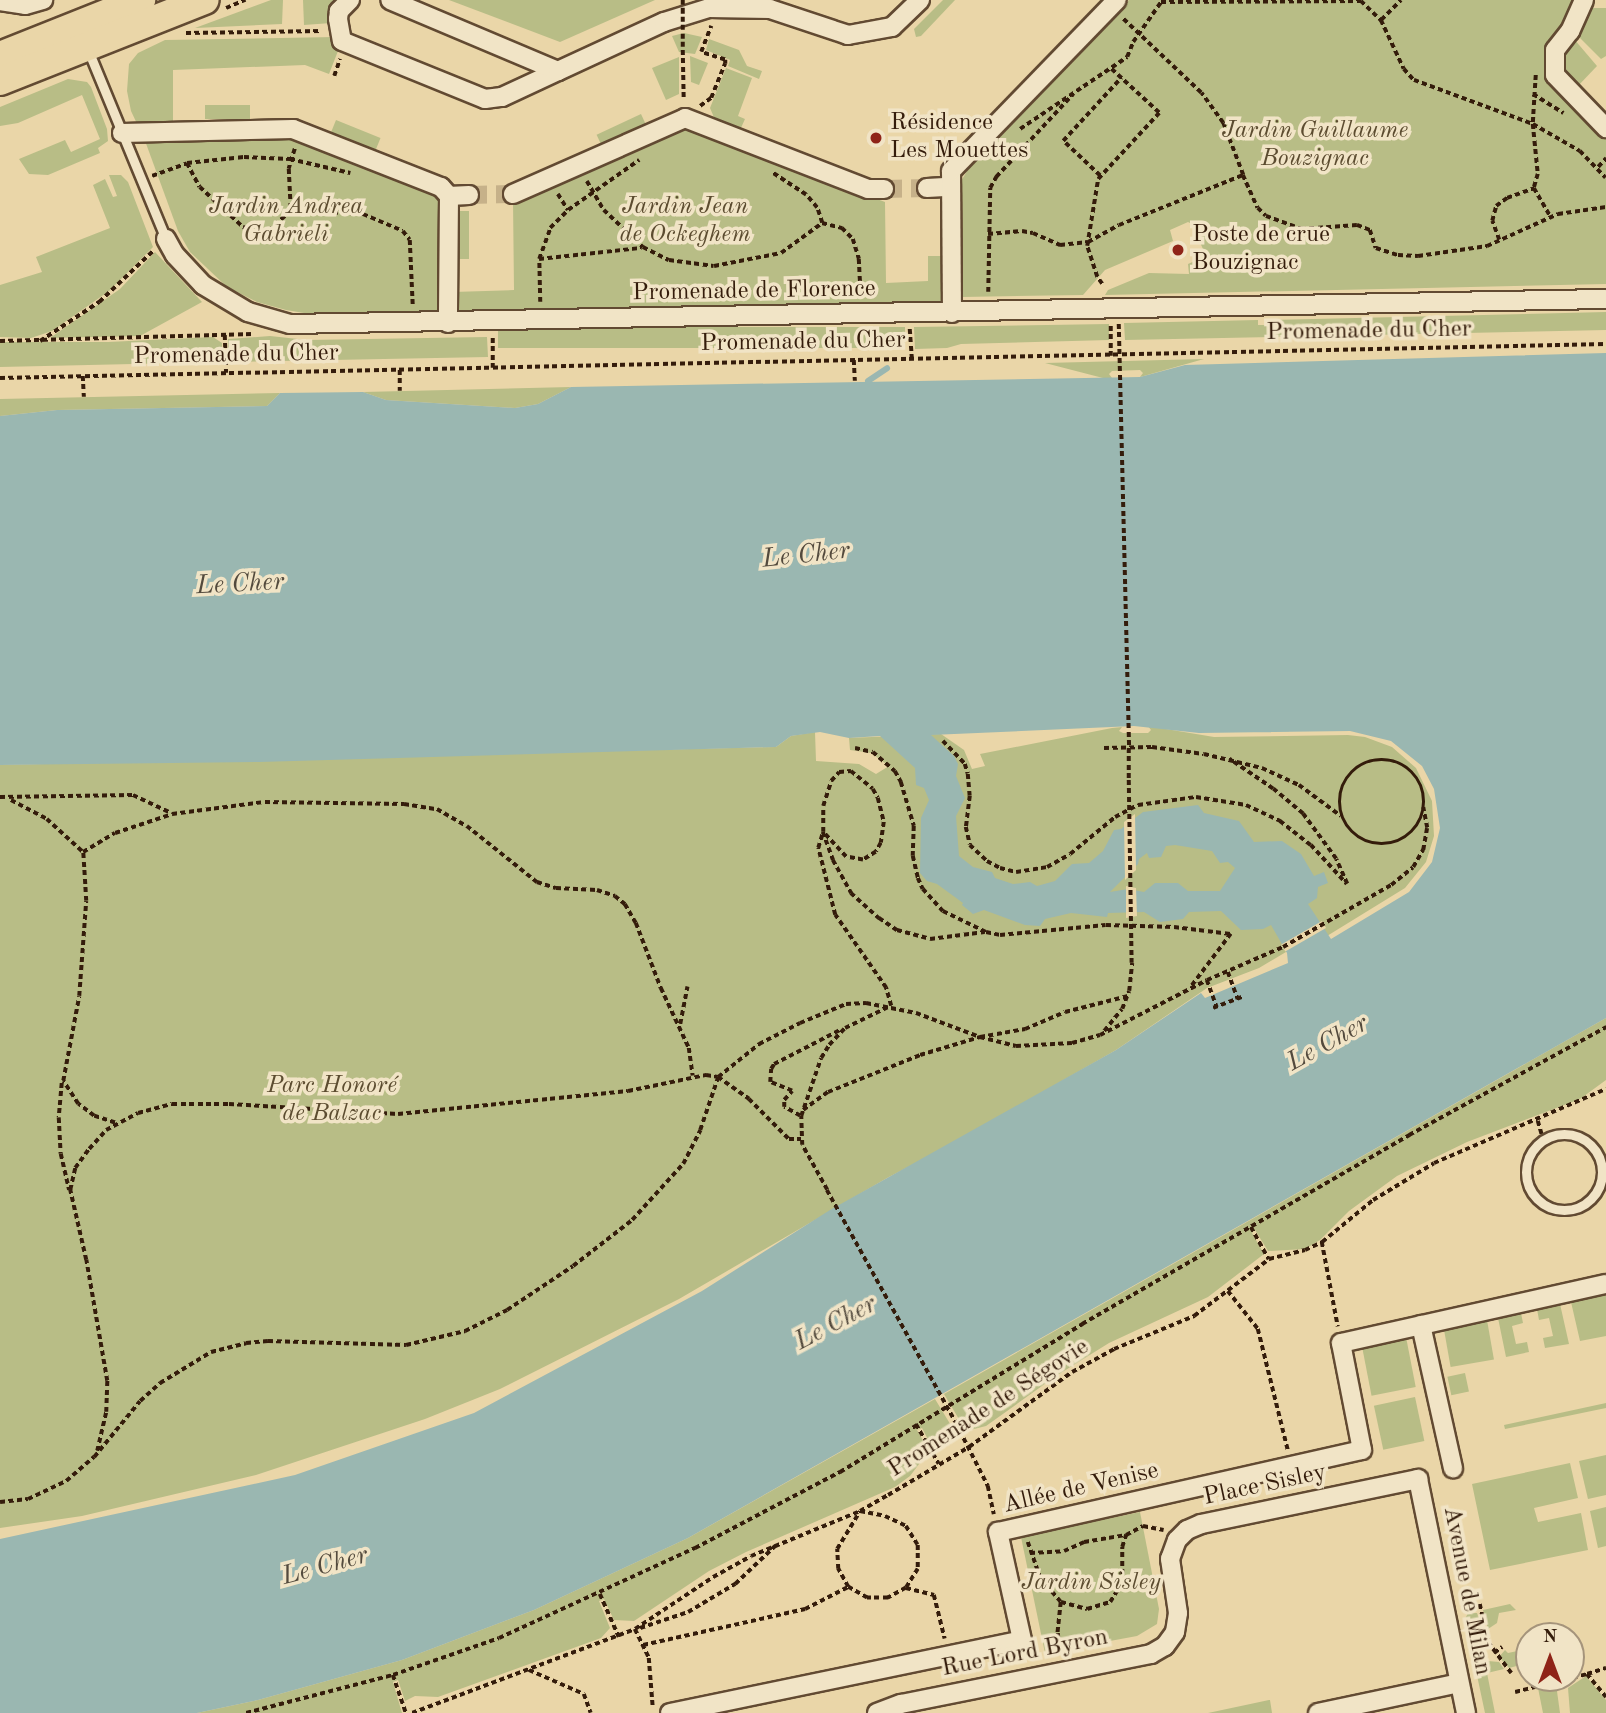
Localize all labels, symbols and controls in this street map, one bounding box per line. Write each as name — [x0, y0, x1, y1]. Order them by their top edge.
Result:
place label: Résidence Les Mouettes — [890, 110, 1028, 166]
park label: Jardin Guillaume Bouzignac — [1222, 118, 1408, 174]
marker: Résidence Les Mouettes — [868, 130, 884, 146]
park label: Jardin Andrea Gabrieli — [209, 194, 363, 250]
park label: Jardin Jean de Ockeghem — [619, 194, 751, 250]
place label: Poste de crue Bouzignac — [1192, 222, 1330, 278]
marker: Poste de crue Bouzignac — [1170, 242, 1186, 258]
street label: Promenade de Florence — [632, 275, 876, 309]
street label: Promenade du Cher — [1266, 316, 1472, 348]
street label: Promenade du Cher — [700, 327, 906, 359]
street label: Promenade du Cher — [133, 340, 339, 372]
water label: Le Cher — [761, 536, 851, 576]
water label: Le Cher — [195, 567, 285, 603]
water label: Le Cher — [1282, 1009, 1374, 1079]
park label: Parc Honoré de Balzac — [267, 1073, 397, 1129]
water label: Le Cher — [790, 1290, 882, 1358]
street label: Promenade de Ségovie — [883, 1333, 1095, 1485]
street label: Allée de Venise — [1001, 1457, 1161, 1521]
street label: Place Sisley — [1201, 1459, 1329, 1513]
street label: Avenue de Milan — [1436, 1504, 1496, 1678]
water label: Le Cher — [278, 1541, 372, 1593]
park label: Jardin Sisley — [1021, 1570, 1161, 1598]
north arrow — [1515, 1622, 1585, 1692]
street label: Rue Lord Byron — [939, 1624, 1111, 1684]
text: N — [1543, 1628, 1557, 1647]

